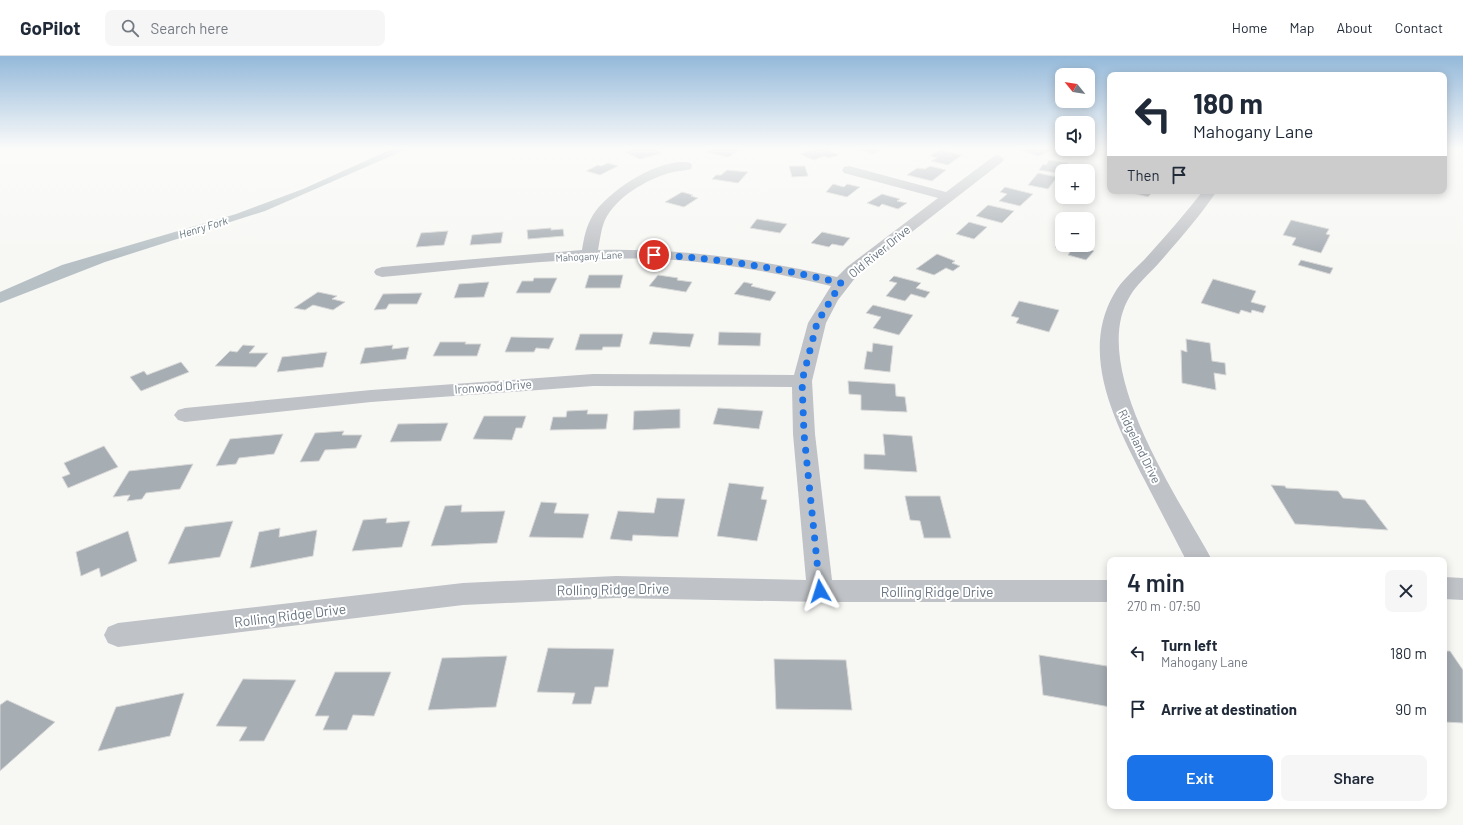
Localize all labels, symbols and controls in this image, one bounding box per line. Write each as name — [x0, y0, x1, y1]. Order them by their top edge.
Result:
search box — [105, 10, 385, 46]
text: GoPilot — [20, 16, 81, 39]
icon: search — [119, 17, 141, 39]
text: Search here — [151, 19, 229, 37]
text: Home — [1232, 19, 1268, 36]
text: Map — [1290, 19, 1314, 36]
text: About — [1336, 19, 1373, 36]
text: Contact — [1395, 19, 1443, 36]
north arrow — [1055, 68, 1095, 108]
map controls — [1055, 68, 1095, 252]
text: 180 m — [1193, 86, 1263, 120]
icon: left — [1127, 88, 1179, 140]
button: sound — [1055, 116, 1095, 156]
text: Mahogany Lane — [1193, 120, 1313, 142]
button: + — [1055, 164, 1095, 204]
icon: arrive — [1168, 164, 1190, 186]
text: Then — [1127, 166, 1160, 184]
button: − — [1055, 212, 1095, 252]
water label: Henry Fork — [177, 213, 230, 241]
street label: Old River Drive — [845, 222, 913, 280]
pin — [637, 238, 671, 272]
icon: arrive — [643, 244, 665, 266]
street label: Mahogany Lane — [555, 248, 623, 264]
street label: Ironwood Drive — [454, 376, 532, 396]
street label: Ridgeland Drive — [1116, 407, 1164, 485]
text: 4 min — [1127, 568, 1185, 597]
position arrow — [799, 570, 841, 612]
button: close — [1385, 570, 1427, 612]
street label: Rolling Ridge Drive — [556, 580, 670, 598]
street label: Rolling Ridge Drive — [881, 583, 993, 600]
text: 270 m · 07:50 — [1127, 598, 1201, 614]
street label: Rolling Ridge Drive — [233, 600, 347, 630]
text: Turn left — [1161, 636, 1217, 654]
icon: left — [1127, 642, 1149, 664]
text: 180 m — [1390, 644, 1427, 662]
text: Mahogany Lane — [1161, 654, 1248, 670]
icon: arrive — [1127, 698, 1149, 720]
text: Arrive at destination — [1161, 700, 1297, 718]
text: 90 m — [1395, 700, 1427, 718]
button: Exit — [1127, 755, 1273, 801]
button: Share — [1281, 755, 1427, 801]

